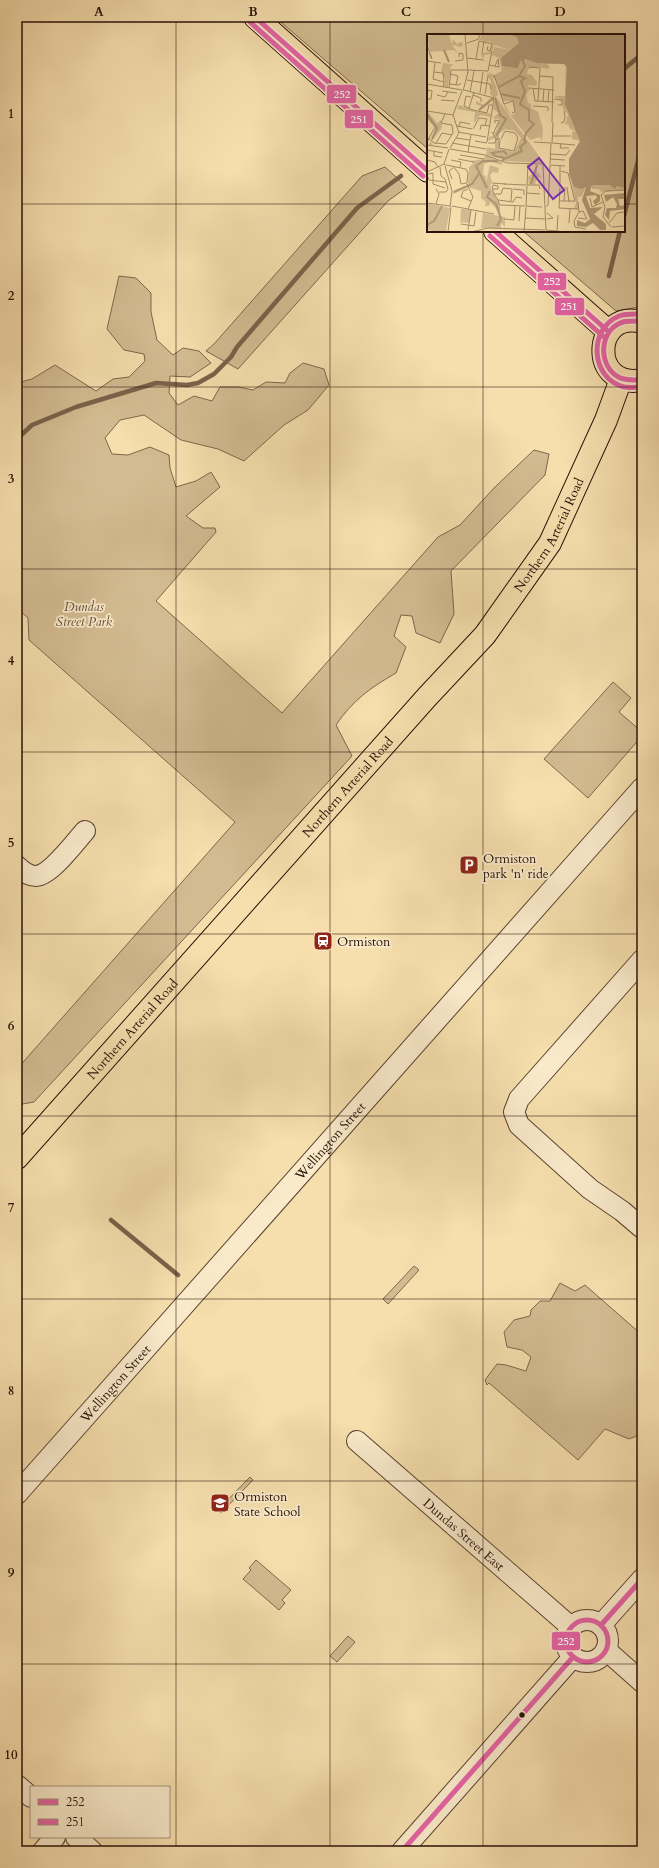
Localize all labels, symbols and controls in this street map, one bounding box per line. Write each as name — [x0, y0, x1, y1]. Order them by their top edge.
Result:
text: A — [94, 3, 104, 21]
text: B — [248, 3, 258, 21]
text: C — [401, 3, 411, 21]
text: D — [554, 3, 566, 21]
inset map — [427, 34, 625, 232]
line badge: 252 — [326, 84, 357, 104]
text: 252 — [334, 87, 351, 102]
text: 1 — [8, 105, 14, 123]
line badge: 251 — [344, 109, 374, 129]
text: 251 — [351, 112, 367, 127]
line badge: 252 — [537, 272, 567, 291]
text: 252 — [544, 274, 561, 289]
text: 2 — [8, 287, 15, 305]
line badge: 251 — [554, 297, 585, 316]
text: 251 — [561, 299, 577, 314]
text: 3 — [8, 470, 15, 488]
street label: Northern Arterial Road — [510, 475, 589, 596]
park label: Dundas Street Park — [56, 598, 113, 631]
text: 4 — [8, 652, 15, 670]
street label: Northern Arterial Road — [298, 733, 398, 842]
text: 5 — [8, 834, 14, 852]
place label: Ormiston park 'n' ride — [483, 850, 549, 883]
parking icon: Ormiston park 'n' ride — [458, 854, 480, 876]
station icon: Ormiston — [312, 930, 334, 952]
place label: Ormiston — [337, 933, 391, 951]
street label: Northern Arterial Road — [83, 975, 182, 1084]
text: 6 — [8, 1017, 15, 1035]
street label: Wellington Street — [291, 1098, 370, 1185]
text: 7 — [8, 1199, 15, 1217]
street label: Wellington Street — [76, 1341, 155, 1427]
text: 8 — [8, 1382, 14, 1400]
place label: Ormiston State School — [234, 1488, 301, 1521]
school or university icon: Ormiston State School — [209, 1492, 231, 1514]
street label: Dundas Street East — [419, 1495, 508, 1575]
text: 9 — [8, 1564, 15, 1582]
line badge: 252 — [551, 1631, 581, 1651]
text: 252 — [558, 1634, 575, 1649]
unlabelled marker — [517, 1710, 527, 1720]
text: 10 — [4, 1746, 18, 1764]
legend — [30, 1786, 170, 1838]
text: 252 — [66, 1794, 84, 1810]
text: 251 — [66, 1814, 84, 1830]

